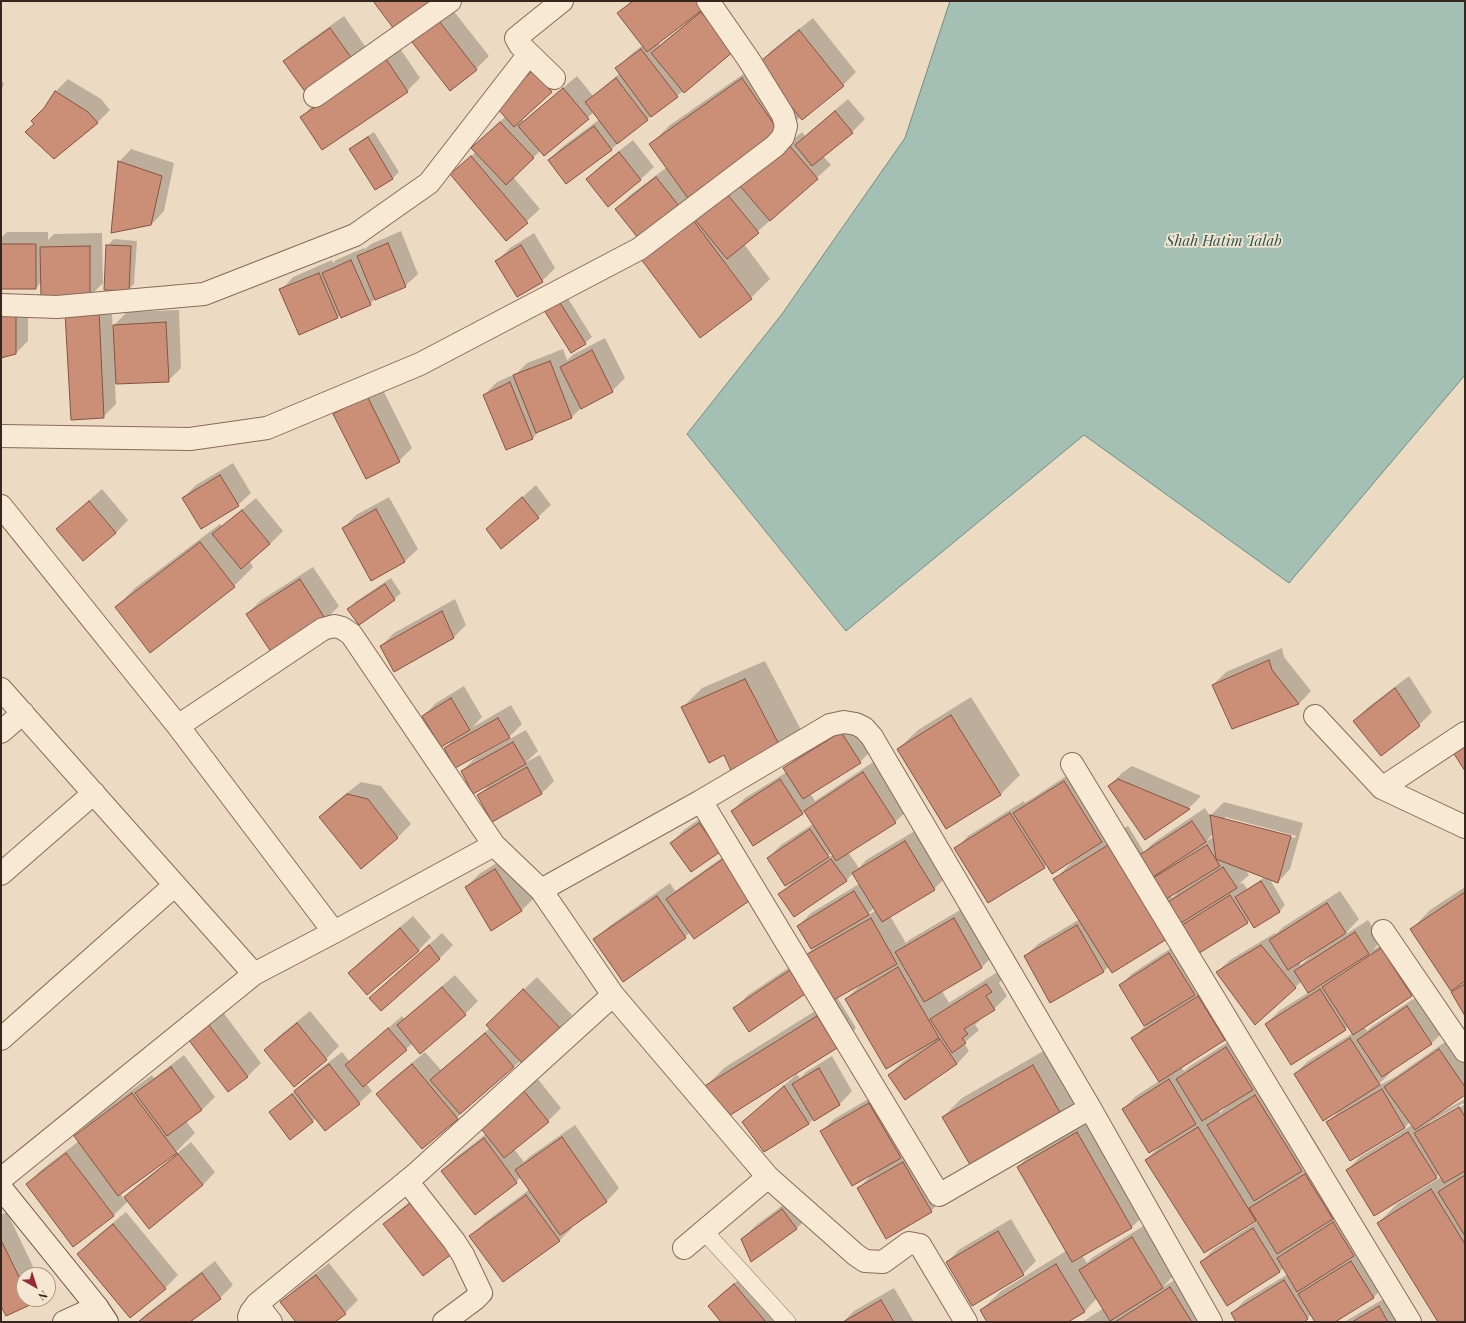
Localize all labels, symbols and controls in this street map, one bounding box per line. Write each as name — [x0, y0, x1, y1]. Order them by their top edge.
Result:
water label: Shah Hatim Talab — [1166, 232, 1282, 250]
north arrow — [16, 1267, 56, 1307]
text: N — [35, 1288, 51, 1304]

